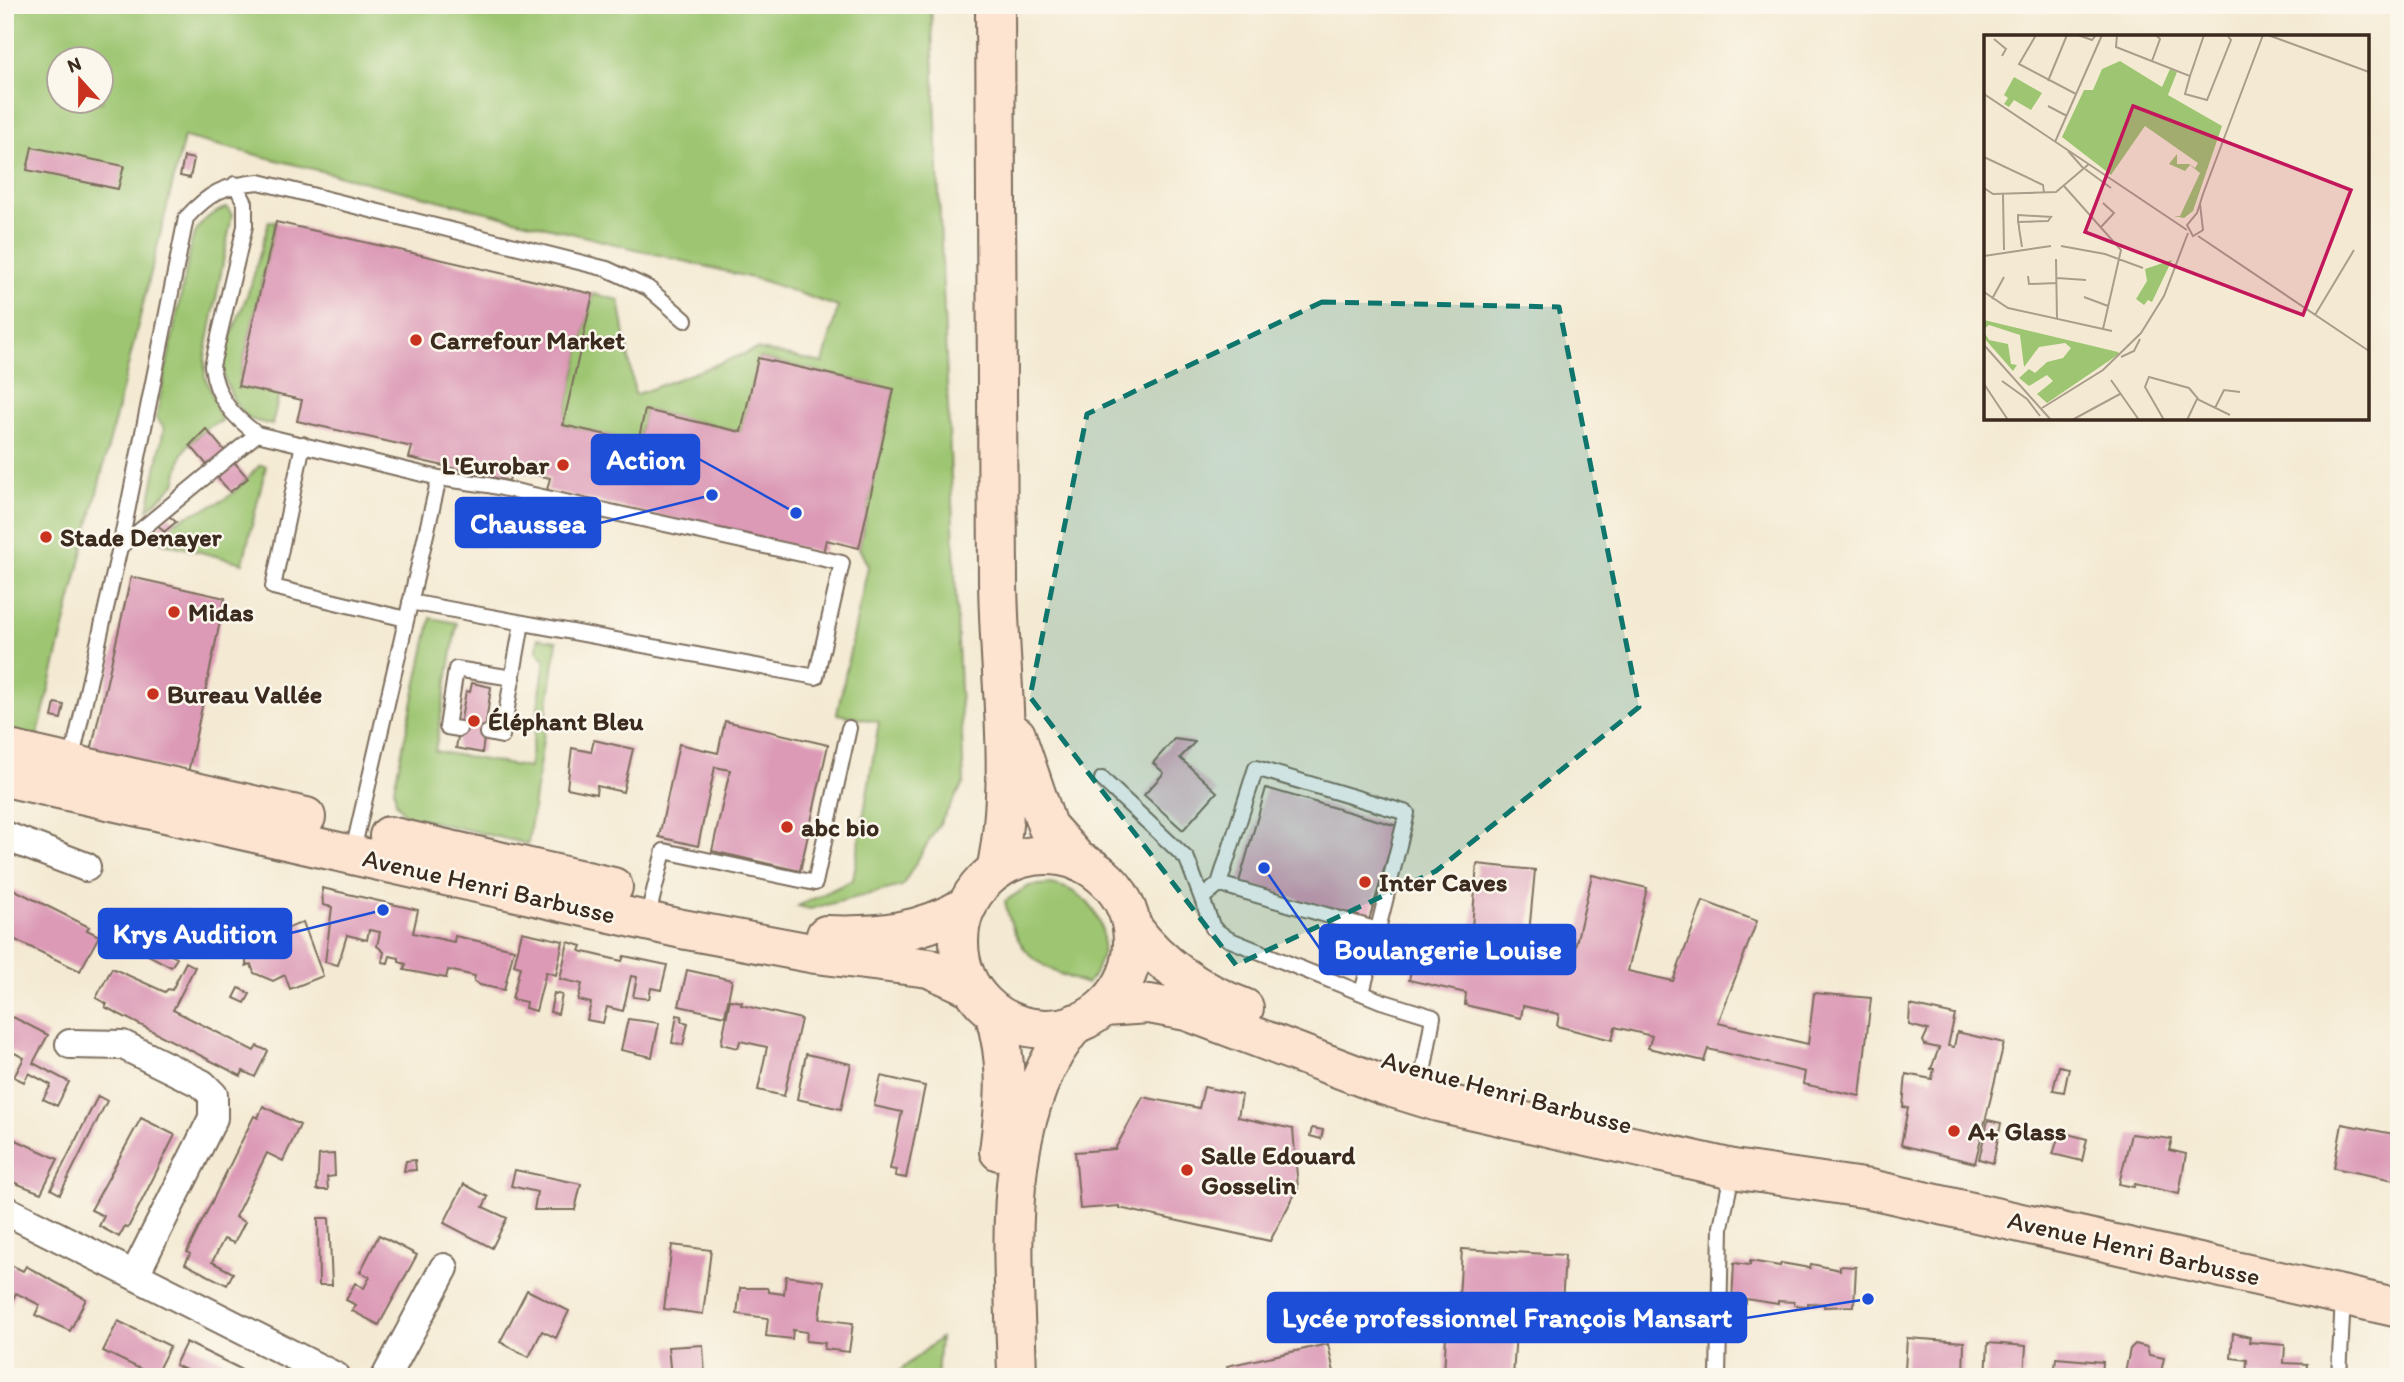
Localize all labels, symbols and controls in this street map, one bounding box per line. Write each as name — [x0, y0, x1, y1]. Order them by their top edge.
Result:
inset map — [1984, 35, 2369, 420]
north arrow — [46, 46, 116, 116]
text: N — [64, 52, 84, 78]
place label: Carrefour Market — [430, 324, 625, 356]
marker: Carrefour Market — [408, 332, 424, 348]
callout: Action — [592, 435, 699, 484]
text: Action — [606, 442, 686, 476]
place label: L'Eurobar — [442, 449, 550, 481]
marker: L'Eurobar — [555, 457, 571, 473]
callout: Chaussea — [456, 498, 600, 547]
text: Chaussea — [470, 506, 586, 540]
place label: Stade Denayer — [60, 521, 223, 553]
marker: Stade Denayer — [38, 529, 54, 545]
place label: Midas — [188, 596, 254, 628]
marker: Midas — [166, 604, 182, 620]
place label: Bureau Vallée — [167, 678, 322, 710]
marker: Bureau Vallée — [145, 686, 161, 702]
place label: Éléphant Bleu — [488, 705, 644, 737]
marker: Éléphant Bleu — [466, 713, 482, 729]
place label: abc bio — [801, 811, 879, 843]
marker: abc bio — [779, 819, 795, 835]
street label: Avenue Henri Barbusse — [360, 841, 618, 931]
place label: Inter Caves — [1379, 866, 1507, 898]
marker: Inter Caves — [1357, 874, 1373, 890]
callout: Krys Audition — [99, 909, 291, 958]
text: Krys Audition — [113, 916, 277, 950]
callout: Boulangerie Louise — [1320, 925, 1575, 974]
text: Boulangerie Louise — [1334, 932, 1562, 966]
street label: Avenue Henri Barbusse — [1378, 1043, 1636, 1141]
place label: A+ Glass — [1967, 1115, 2067, 1147]
marker: A+ Glass — [1946, 1123, 1962, 1139]
place label: Salle Edouard Gosselin — [1201, 1139, 1356, 1201]
marker: Salle Edouard Gosselin — [1179, 1162, 1195, 1178]
street label: Avenue Henri Barbusse — [2005, 1203, 2263, 1293]
callout: Lycée professionnel François Mansart — [1268, 1293, 1746, 1342]
text: Lycée professionnel François Mansart — [1282, 1300, 1732, 1334]

